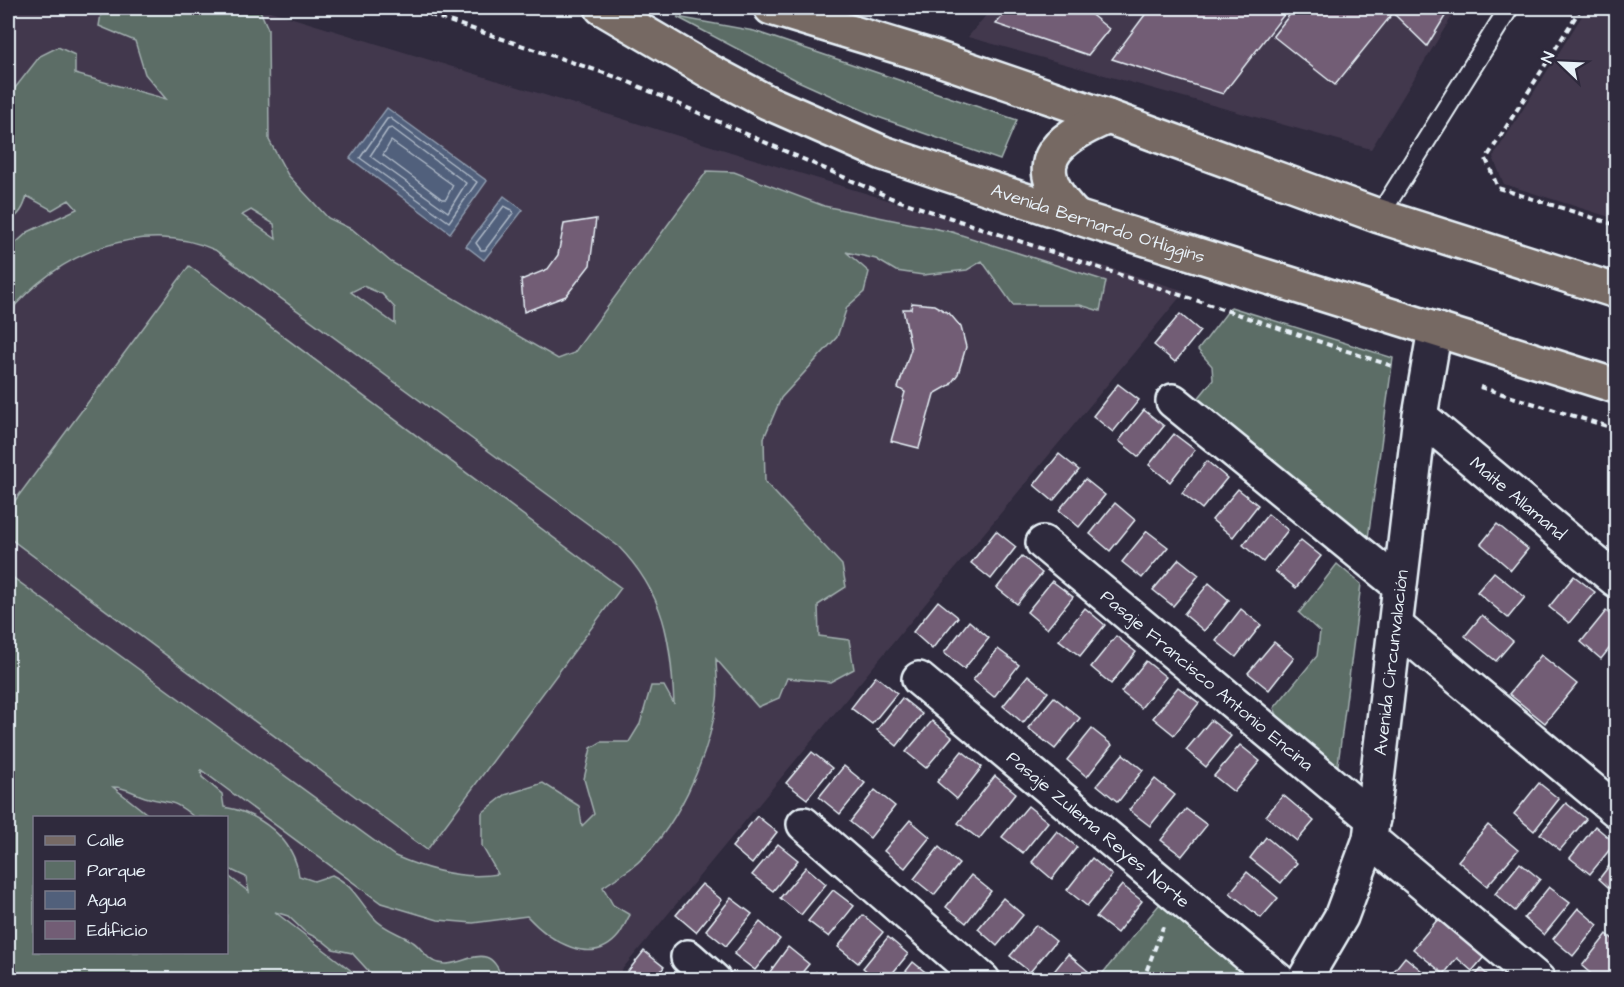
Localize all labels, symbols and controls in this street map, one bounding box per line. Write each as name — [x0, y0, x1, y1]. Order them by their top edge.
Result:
north arrow — [1531, 33, 1591, 93]
text: N — [1536, 49, 1560, 66]
street label: Avenida Bernardo O'Higgins — [988, 178, 1208, 270]
street label: Maite Allamand — [1464, 451, 1571, 546]
street label: Avenida Circunvalación — [1368, 568, 1415, 757]
street label: Pasaje Francisco Antonio Encina — [1095, 584, 1319, 777]
street label: Pasaje Zulema Reyes Norte — [1001, 746, 1195, 914]
legend — [33, 816, 228, 954]
text: Calle — [87, 828, 125, 853]
text: Parque — [87, 858, 146, 883]
text: Agua — [87, 888, 126, 914]
text: Edificio — [87, 918, 147, 943]

